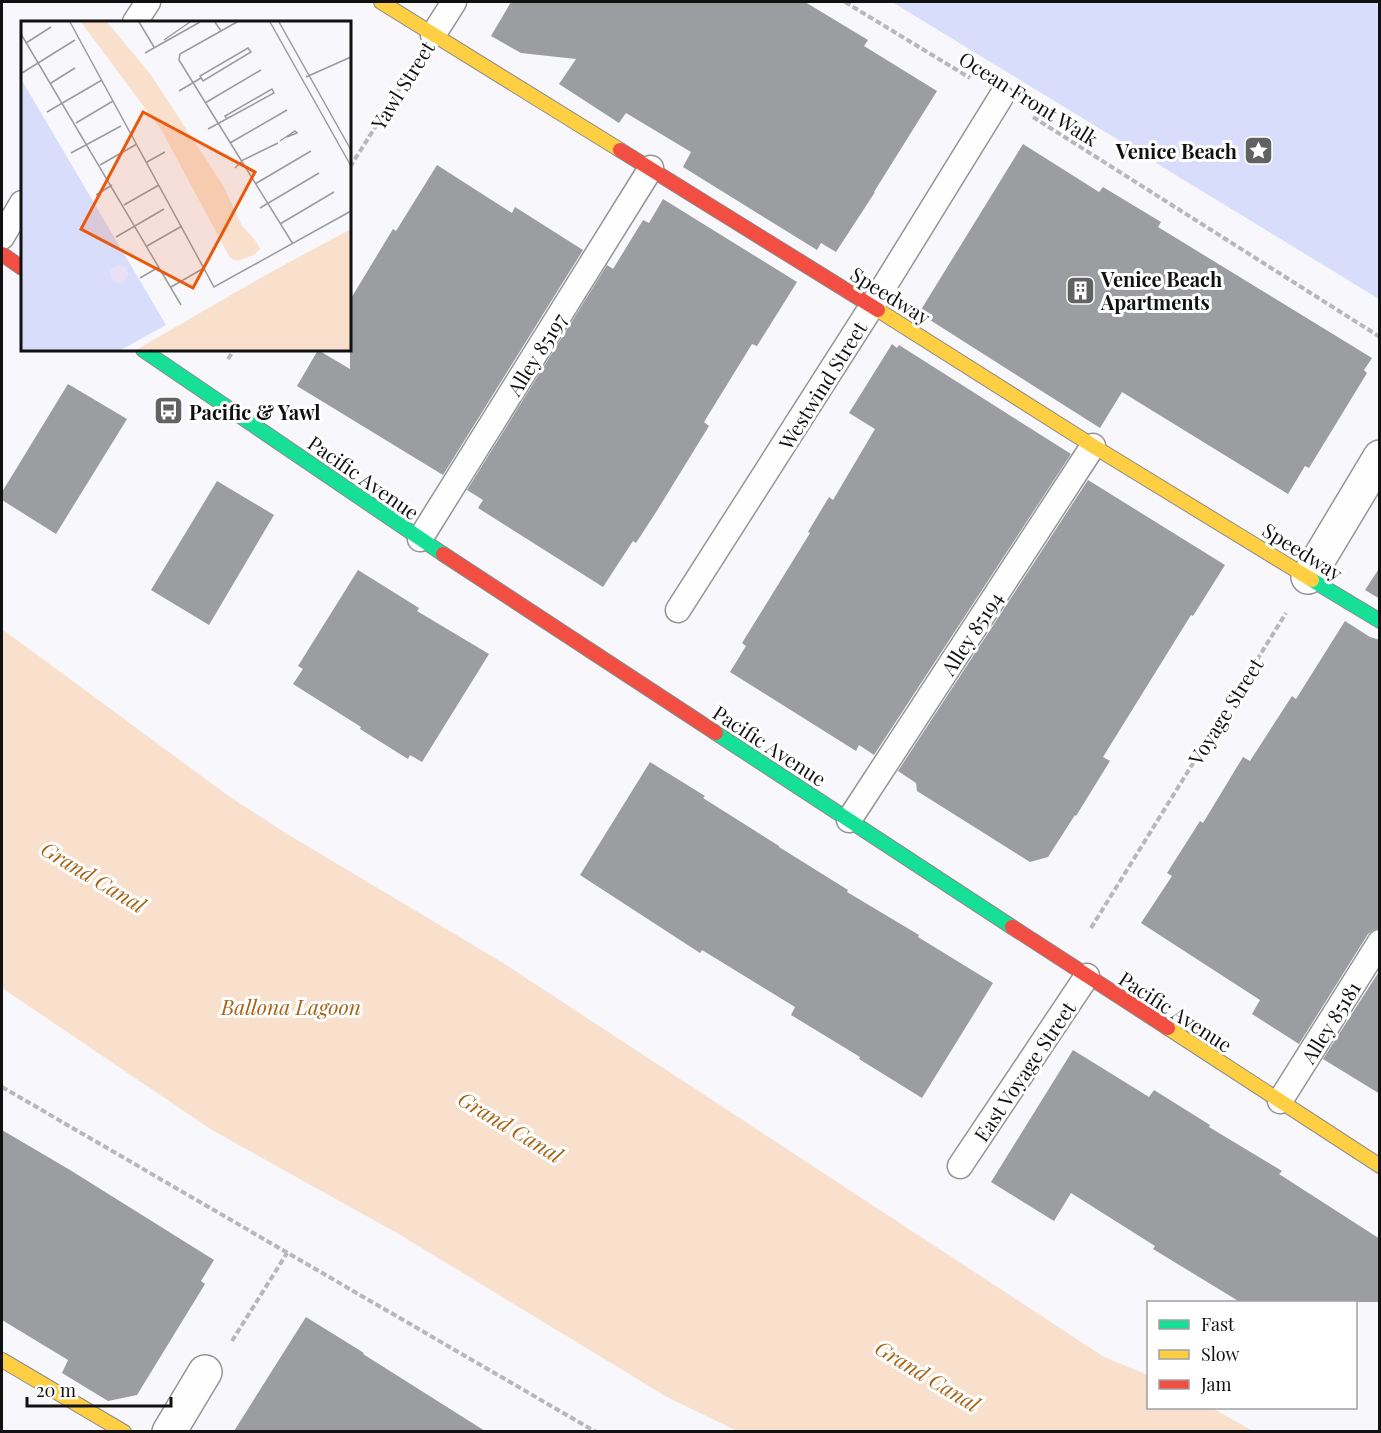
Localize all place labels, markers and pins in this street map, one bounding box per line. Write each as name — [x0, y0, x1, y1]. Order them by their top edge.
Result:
place icon: Venice Beach — [1242, 134, 1274, 166]
place label: Venice Beach — [1115, 137, 1237, 164]
place label: Venice Beach Apartments — [1100, 265, 1222, 315]
building icon: Venice Beach Apartments — [1064, 274, 1096, 306]
bus stop icon: Pacific & Yawl — [152, 395, 184, 427]
place label: Pacific & Yawl — [189, 398, 320, 425]

